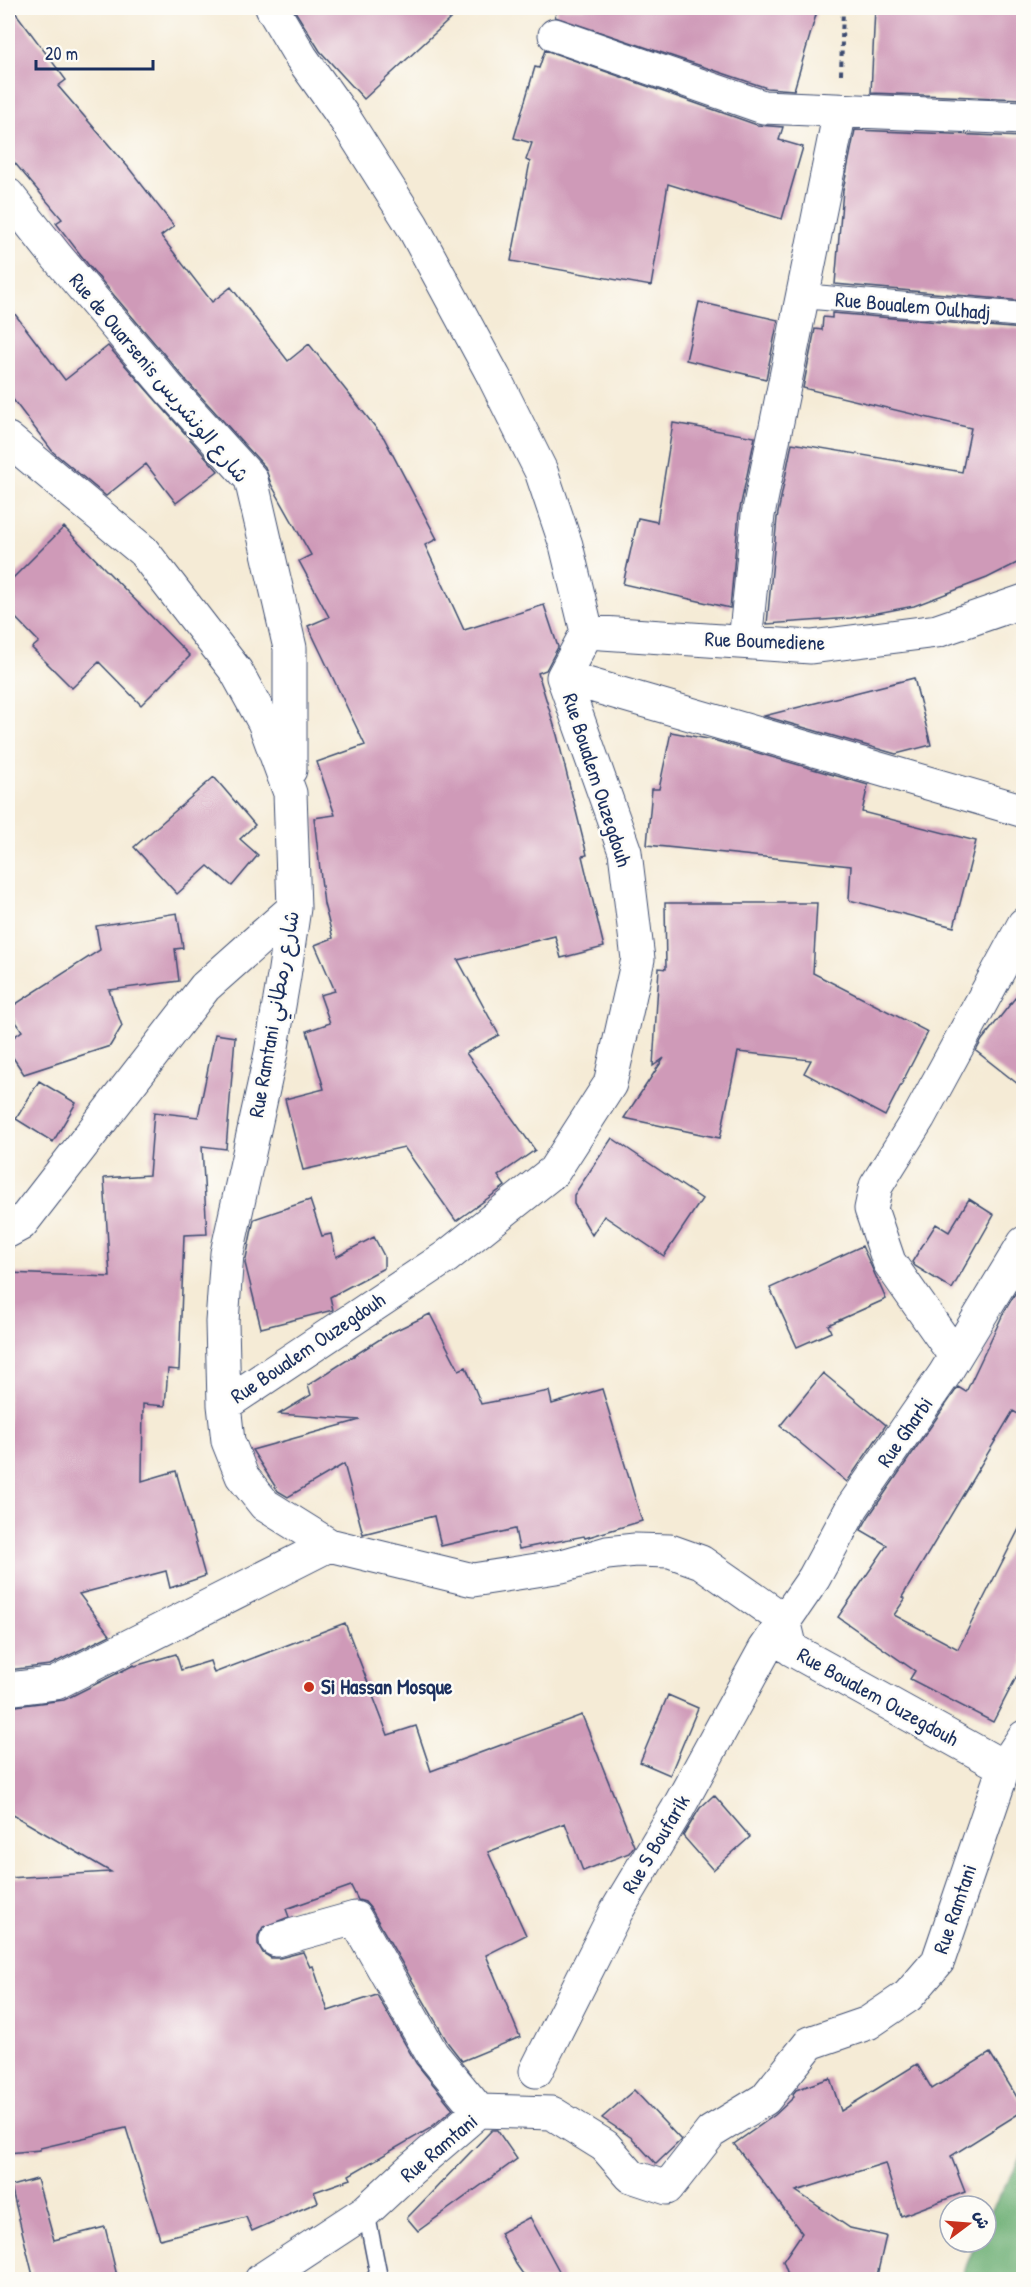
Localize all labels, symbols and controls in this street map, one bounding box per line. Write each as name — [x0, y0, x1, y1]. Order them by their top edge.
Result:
scale bar — [36, 33, 153, 71]
text: 20 m — [45, 41, 78, 66]
street label: Rue de Ouarsenis شارع الونشريس — [62, 267, 256, 489]
street label: Rue Boualem Oulhadj — [834, 284, 992, 327]
street label: Rue Boumediene — [704, 624, 826, 657]
street label: Rue Boualem Ouzegdouh — [556, 690, 639, 870]
street label: Rue Ramtani شارع رمطاني — [241, 908, 311, 1120]
street label: Rue Boualem Ouzegdouh — [225, 1285, 391, 1410]
street label: Rue Gharbi — [870, 1391, 939, 1473]
street label: Rue Boualem Ouzegdouh — [792, 1640, 964, 1753]
place label: Si Hassan Mosque — [321, 1672, 453, 1702]
marker: Si Hassan Mosque — [302, 1680, 316, 1694]
street label: Rue S Boufarik — [615, 1789, 697, 1899]
street label: Rue Ramtani — [926, 1860, 983, 1957]
street label: Rue Ramtani — [394, 2107, 484, 2189]
north arrow — [938, 2194, 998, 2254]
text: ش — [969, 2208, 995, 2231]

